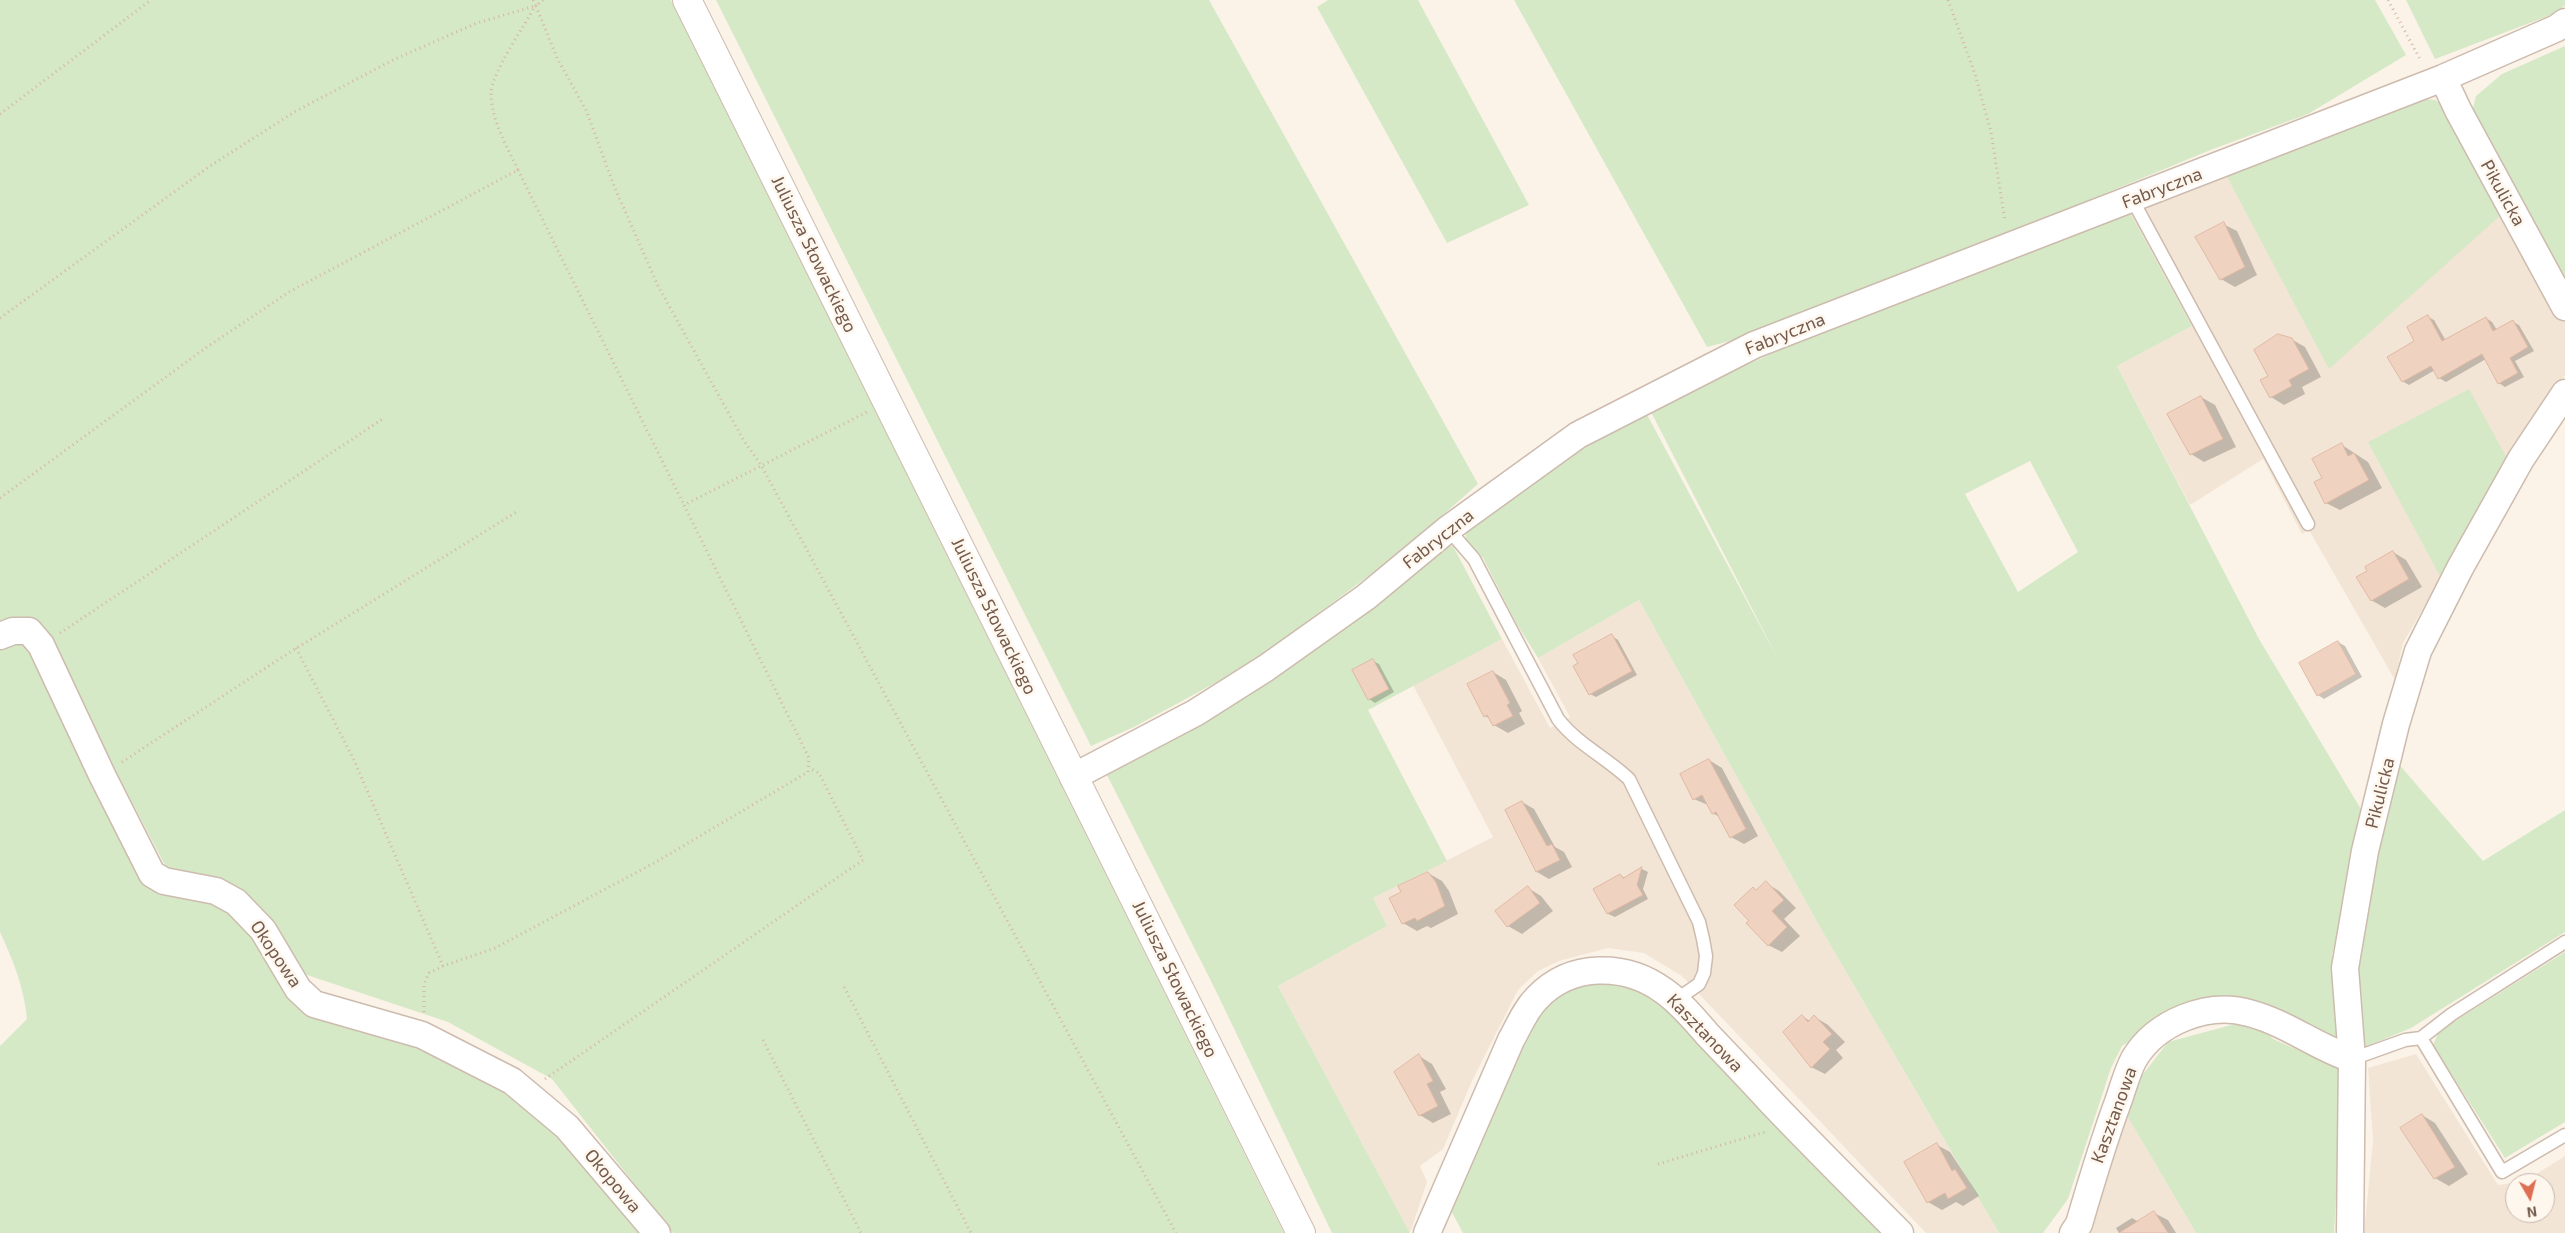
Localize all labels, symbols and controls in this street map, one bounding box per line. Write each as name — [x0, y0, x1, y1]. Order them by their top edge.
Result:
street label: Pikulicka — [2476, 156, 2530, 230]
street label: Fabryczna — [2119, 163, 2205, 213]
street label: Juliusza Słowackiego — [767, 172, 861, 336]
street label: Fabryczna — [1742, 308, 1828, 360]
street label: Fabryczna — [1398, 505, 1478, 573]
street label: Juliusza Słowackiego — [947, 534, 1041, 698]
street label: Pikulicka — [2361, 755, 2399, 831]
street label: Juliusza Słowackiego — [1128, 897, 1222, 1061]
street label: Okopowa — [246, 916, 306, 992]
street label: Kasztanowa — [1662, 989, 1748, 1077]
street label: Kasztanowa — [2087, 1064, 2141, 1166]
street label: Okopowa — [580, 1145, 646, 1217]
north arrow — [2505, 1173, 2555, 1223]
text: N — [2526, 1203, 2538, 1221]

